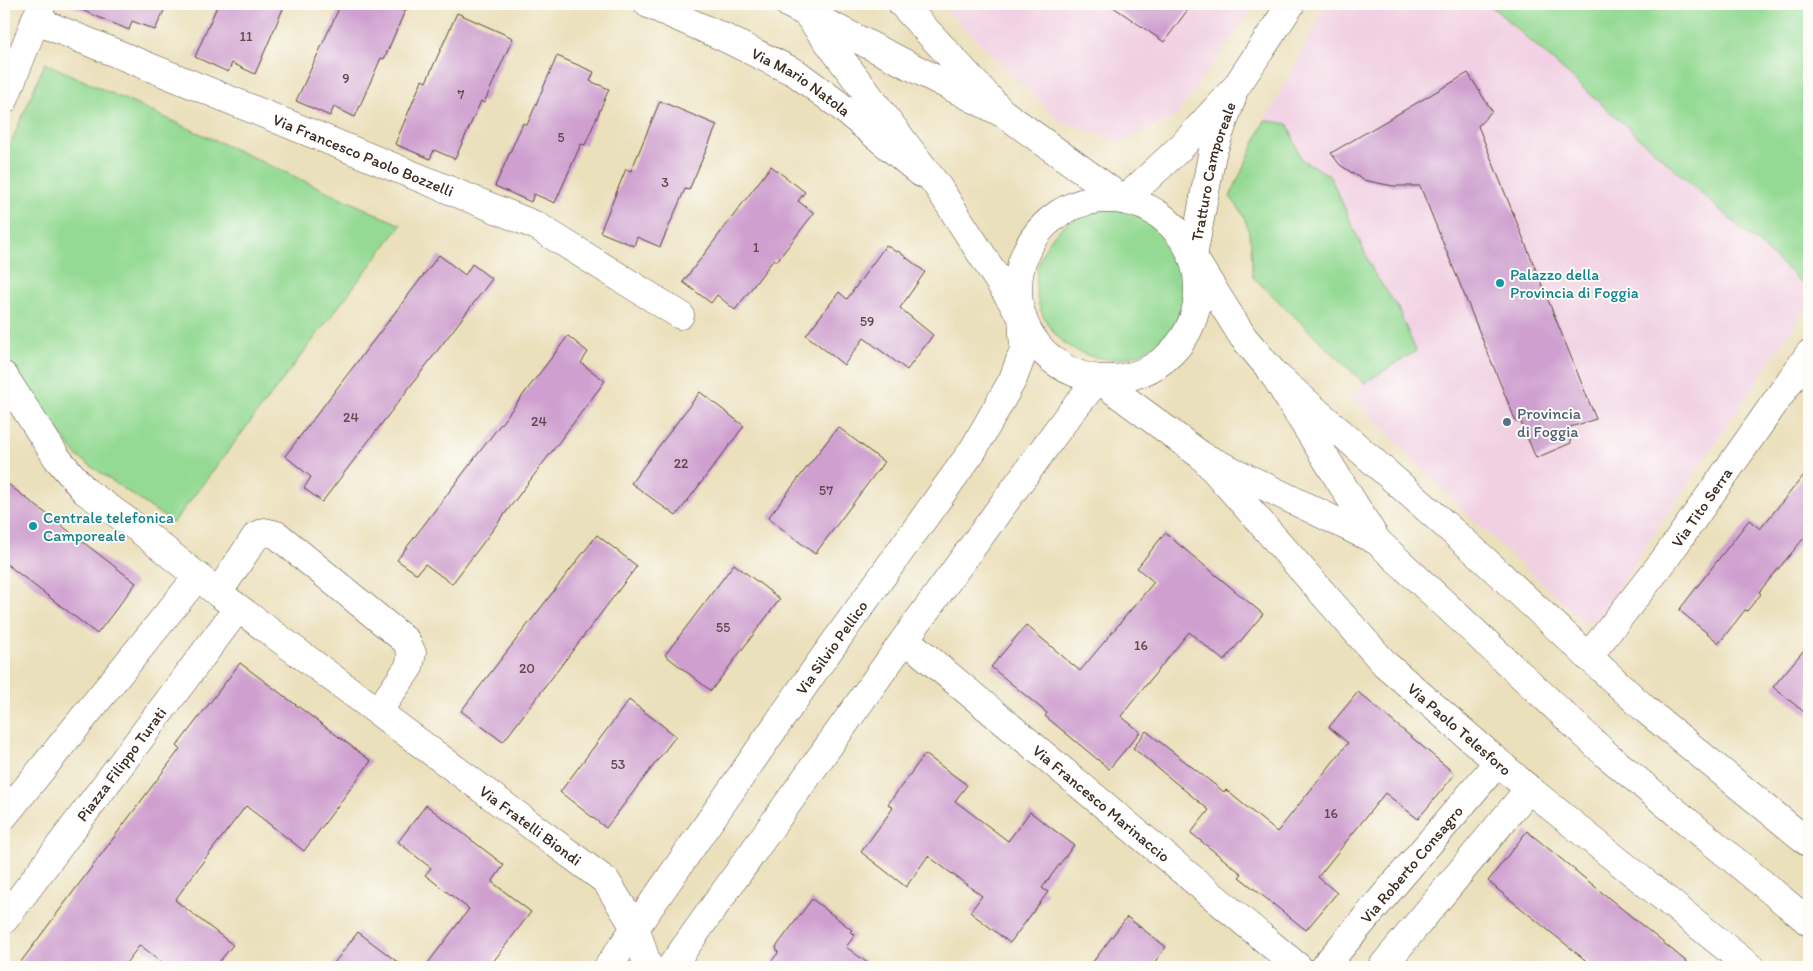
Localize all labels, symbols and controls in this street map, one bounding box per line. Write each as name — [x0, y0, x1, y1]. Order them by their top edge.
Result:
house number: 11 — [240, 28, 253, 45]
street label: Via Mario Natola — [748, 44, 854, 121]
house number: 9 — [342, 70, 350, 87]
house number: 7 — [458, 86, 465, 103]
street label: Tratturo Camporeale — [1187, 99, 1240, 243]
street label: Via Francesco Paolo Bozzelli — [270, 110, 456, 201]
house number: 5 — [557, 129, 565, 146]
house number: 3 — [661, 174, 669, 191]
house number: 1 — [753, 239, 760, 256]
place label: Palazzo della Provincia di Foggia — [1510, 265, 1639, 302]
marker: Palazzo della Provincia di Foggia — [1494, 277, 1506, 289]
house number: 59 — [860, 313, 874, 330]
place label: Provincia di Foggia — [1517, 404, 1582, 441]
house number: 24 — [343, 409, 359, 426]
house number: 24 — [531, 413, 547, 430]
marker: Provincia di Foggia — [1501, 416, 1513, 428]
house number: 22 — [674, 455, 689, 472]
street label: Via Tito Serra — [1667, 463, 1737, 551]
house number: 57 — [819, 482, 833, 499]
place label: Centrale telefonica Camporeale — [43, 508, 174, 545]
marker: Centrale telefonica Camporeale — [27, 520, 39, 532]
street label: Via Silvio Pellico — [792, 597, 872, 698]
house number: 55 — [716, 619, 730, 636]
house number: 16 — [1134, 637, 1148, 654]
house number: 20 — [519, 660, 535, 677]
street label: Via Paolo Telesforo — [1404, 679, 1515, 780]
street label: Piazza Filippo Turati — [72, 703, 170, 825]
street label: Via Francesco Marinaccio — [1029, 741, 1174, 866]
house number: 53 — [611, 756, 626, 773]
street label: Via Fratelli Biondi — [476, 781, 585, 870]
street label: Via Roberto Consagro — [1356, 802, 1467, 927]
house number: 16 — [1324, 805, 1338, 822]

